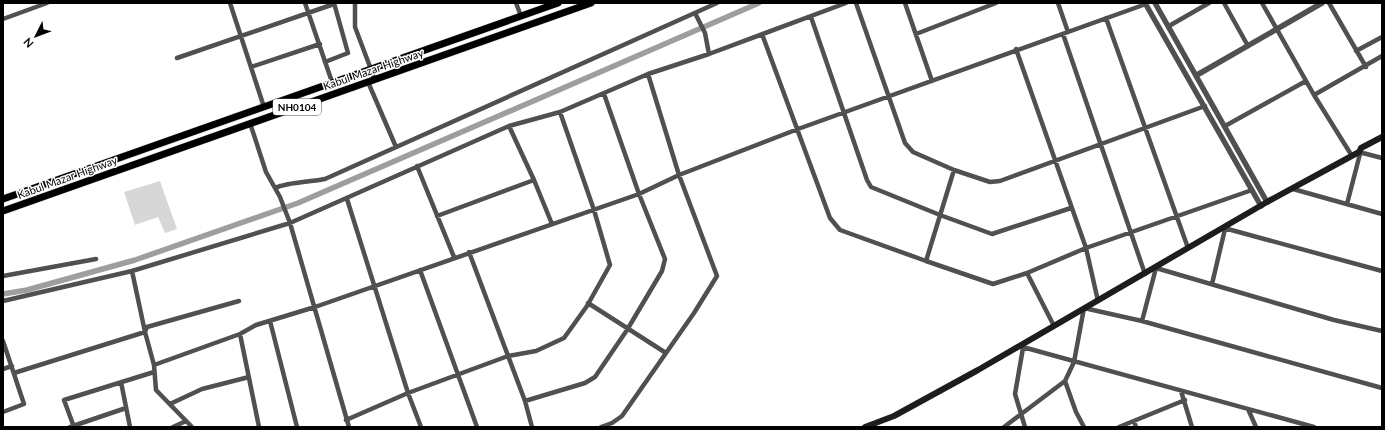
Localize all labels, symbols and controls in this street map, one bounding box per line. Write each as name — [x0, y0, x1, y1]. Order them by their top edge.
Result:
north arrow — [16, 16, 56, 56]
text: N — [21, 36, 36, 51]
street label: Kabul Mazar Highway — [321, 46, 425, 92]
road number: NH0104 — [273, 99, 321, 115]
street label: Kabul Mazar Highway — [15, 153, 119, 201]

